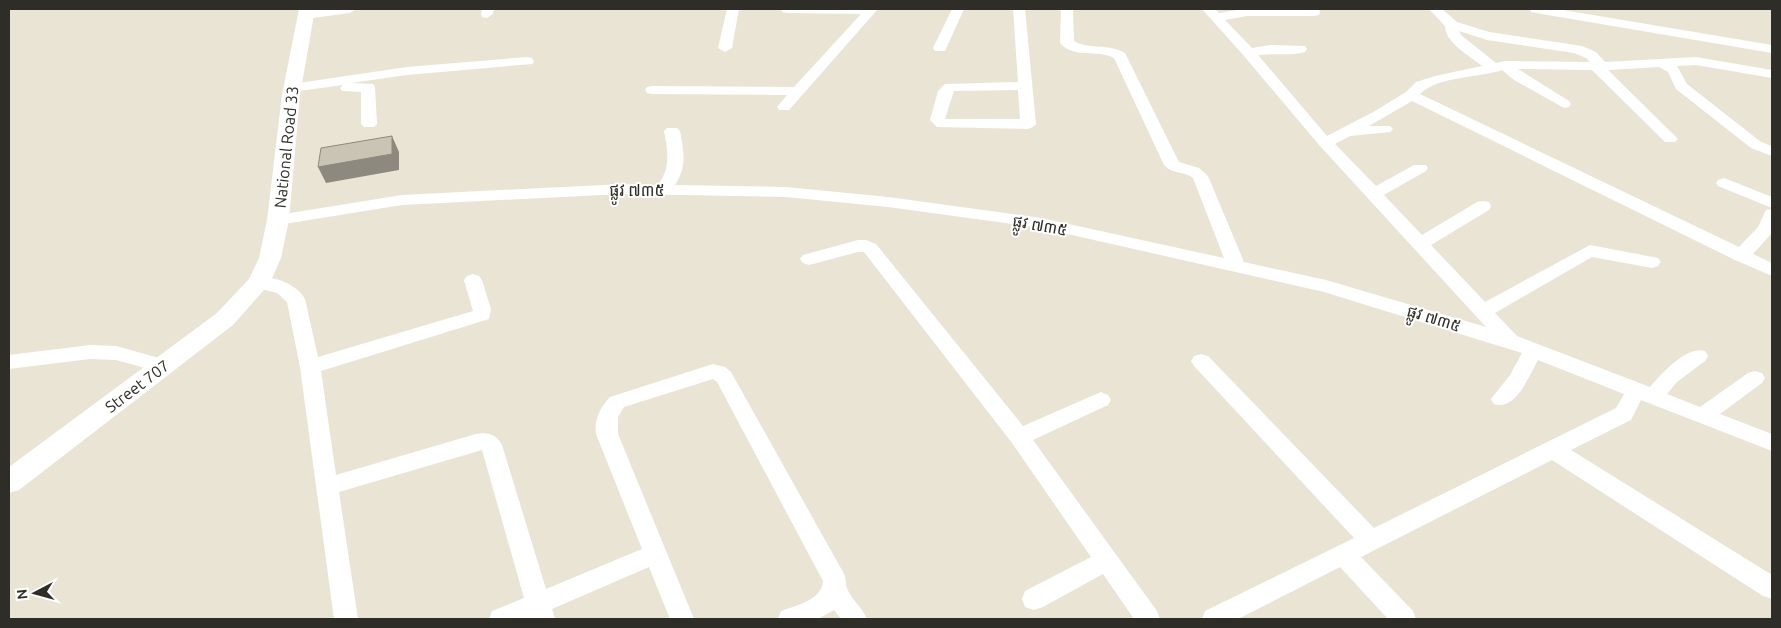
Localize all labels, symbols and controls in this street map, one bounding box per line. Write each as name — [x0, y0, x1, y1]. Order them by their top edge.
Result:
street label: National Road 33 — [271, 85, 301, 209]
street label: ផ្លូវ ៧៣៥ — [609, 181, 665, 205]
street label: ផ្លូវ ៧៣៥ — [1010, 211, 1069, 244]
street label: ផ្លូវ ៧៣៥ — [1403, 301, 1463, 340]
street label: Street 707 — [101, 356, 173, 416]
north arrow — [10, 568, 60, 618]
text: N — [14, 588, 31, 600]

